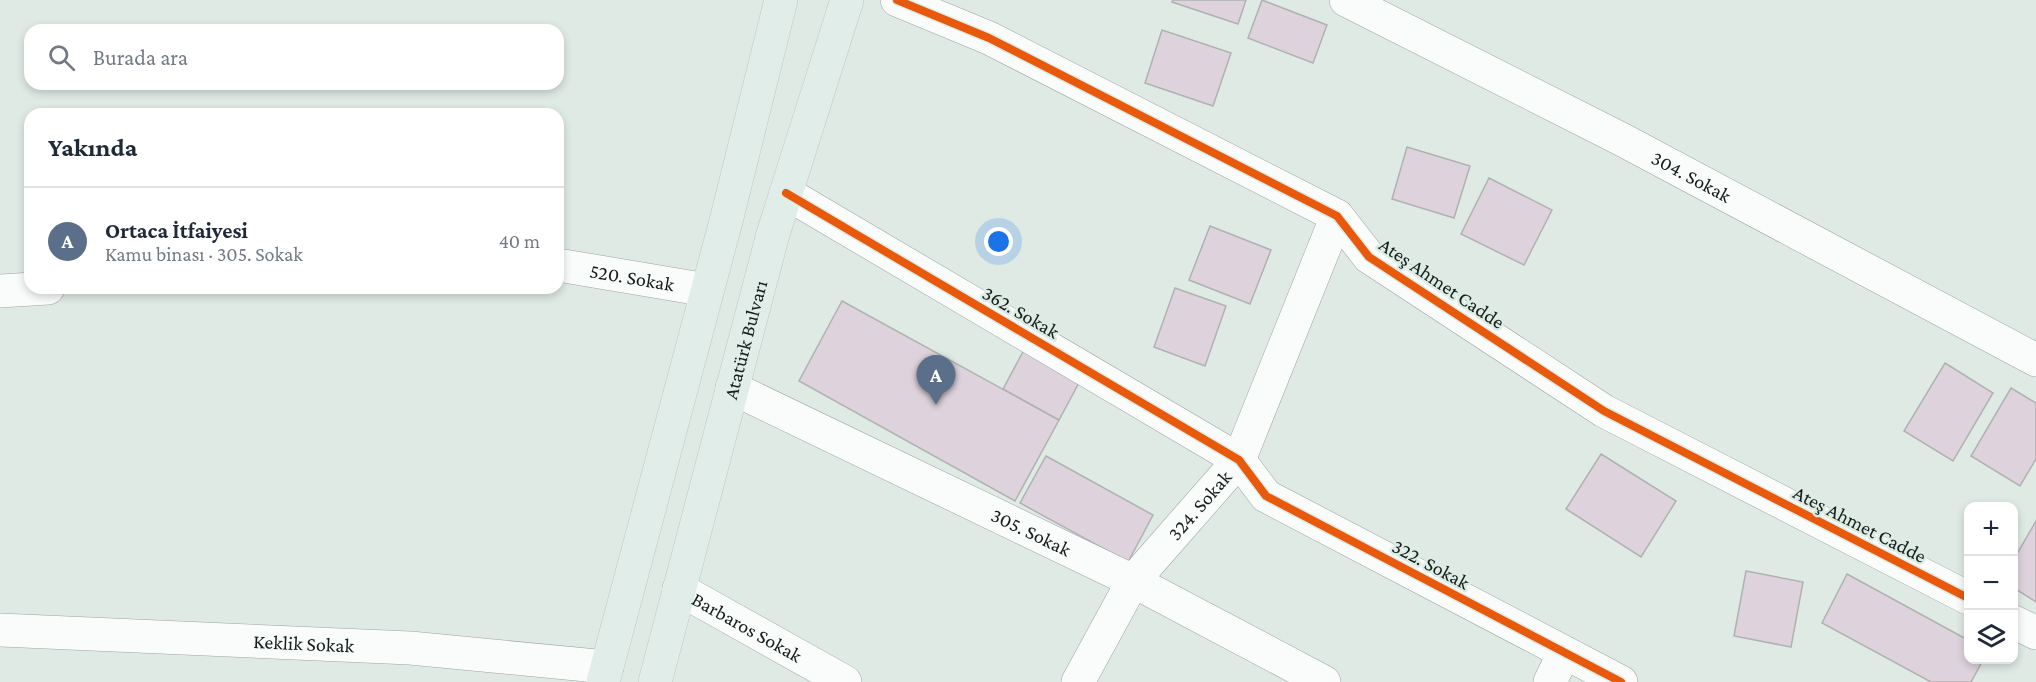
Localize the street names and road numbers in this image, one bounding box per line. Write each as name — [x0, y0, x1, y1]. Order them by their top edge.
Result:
street label: 304. Sokak — [1648, 146, 1735, 207]
street label: Ateş Ahmet Cadde — [1375, 233, 1509, 334]
street label: 520. Sokak — [588, 260, 676, 295]
street label: Atatürk Bulvarı — [719, 278, 771, 401]
street label: 362. Sokak — [979, 281, 1064, 343]
street label: 324. Sokak — [1163, 465, 1236, 544]
street label: Ateş Ahmet Cadde — [1789, 481, 1930, 568]
street label: 305. Sokak — [988, 503, 1075, 561]
street label: 322. Sokak — [1389, 535, 1474, 594]
street label: Barbaros Sokak — [688, 588, 806, 667]
street label: Keklik Sokak — [253, 630, 355, 657]

